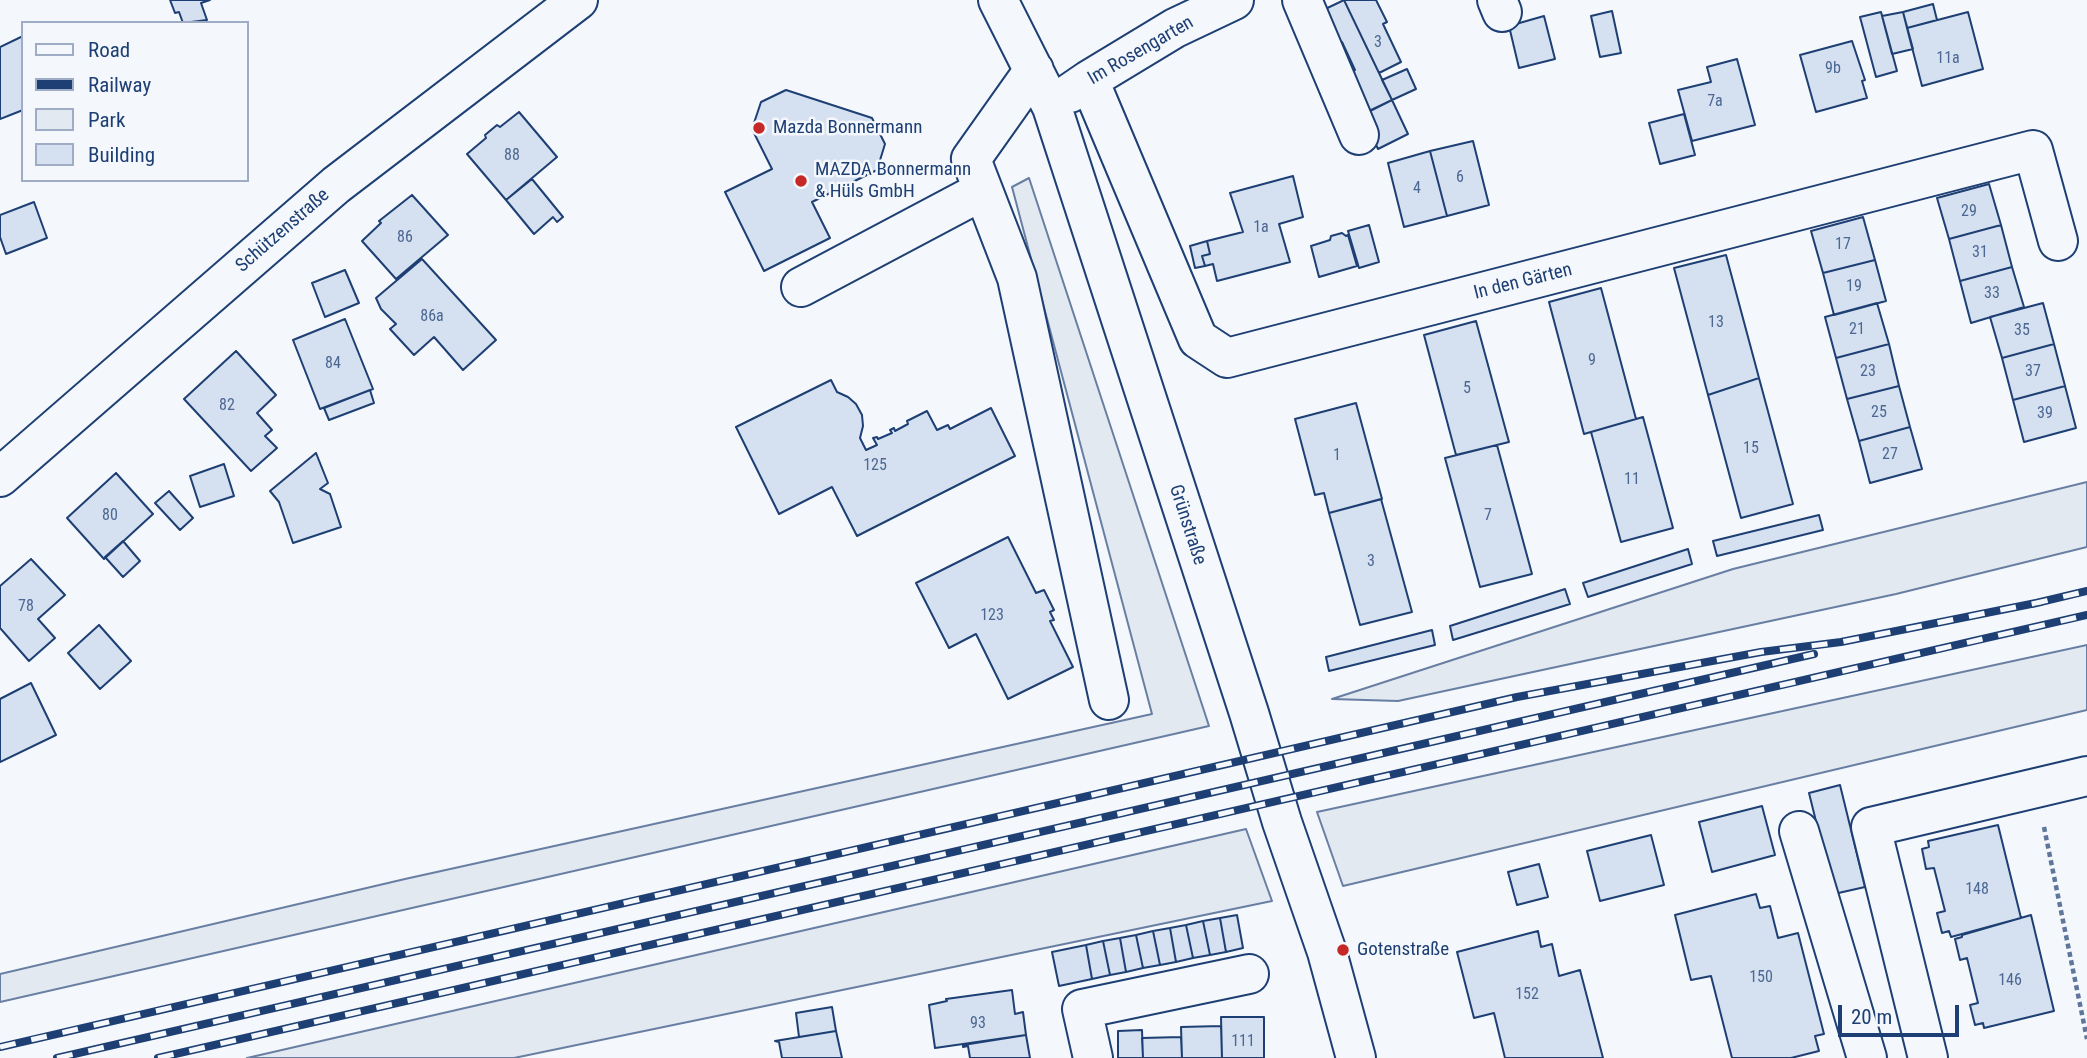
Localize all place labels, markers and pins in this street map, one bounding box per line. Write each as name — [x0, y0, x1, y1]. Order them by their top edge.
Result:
place label: Mazda Bonnermann — [773, 117, 922, 139]
marker: Mazda Bonnermann — [751, 120, 767, 136]
place label: MAZDA Bonnermann & Hüls GmbH — [815, 159, 971, 203]
marker: MAZDA Bonnermann & Hüls GmbH — [793, 173, 809, 189]
place label: Gotenstraße — [1357, 939, 1449, 961]
marker: Gotenstraße — [1335, 942, 1351, 958]

